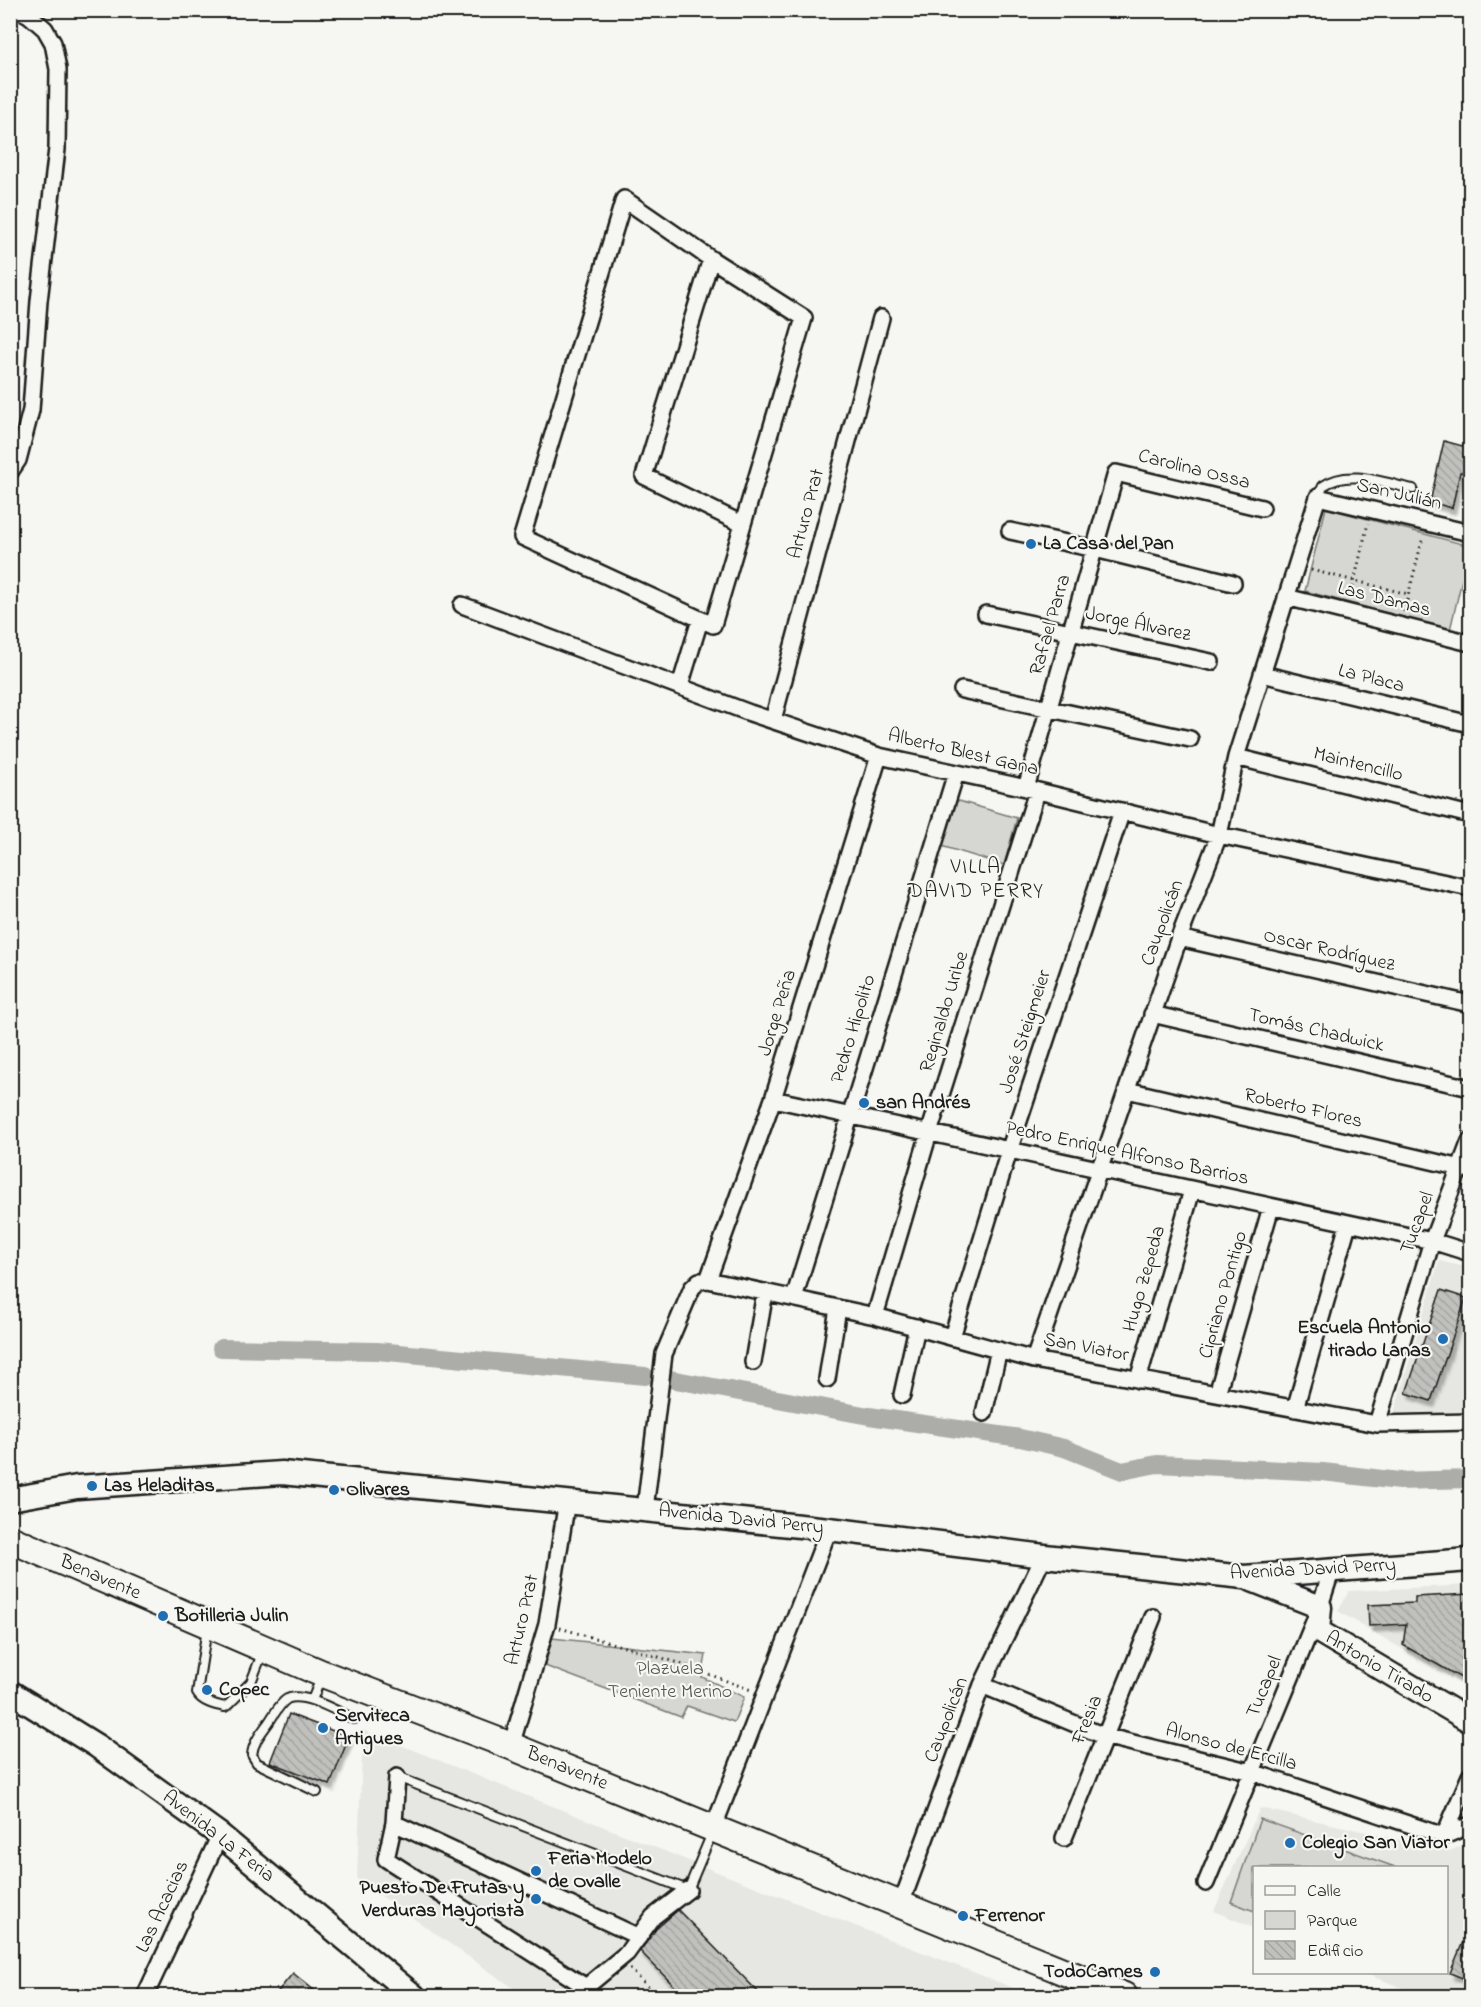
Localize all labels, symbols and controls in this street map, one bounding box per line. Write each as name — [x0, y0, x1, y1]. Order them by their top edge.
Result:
street label: Carolina Ossa — [1135, 442, 1253, 498]
street label: Arturo Prat — [781, 465, 833, 562]
street label: San Julián — [1354, 471, 1445, 519]
place label: La Casa del Pan — [1043, 530, 1174, 559]
marker: La Casa del Pan — [1024, 537, 1038, 551]
street label: Rafael Parra — [1023, 571, 1079, 679]
street label: Las Damas — [1334, 574, 1434, 626]
street label: Jorge Álvarez — [1082, 600, 1194, 651]
street label: La Placa — [1335, 657, 1407, 701]
street label: Alberto Blest Gana — [885, 722, 1041, 784]
street label: Maintencillo — [1310, 740, 1406, 790]
district label: VILLA DAVID PERRY — [907, 853, 1044, 907]
street label: Caupolicán — [1134, 876, 1192, 970]
street label: Oscar Rodríguez — [1260, 922, 1398, 981]
street label: Reginaldo Uribe — [913, 948, 978, 1076]
street label: Jorge Peña — [751, 966, 806, 1060]
street label: José Steigmeier — [992, 966, 1061, 1098]
street label: Pedro Hipolito — [824, 971, 884, 1087]
street label: Tomás Chadwick — [1245, 1001, 1387, 1061]
street label: Roberto Flores — [1241, 1081, 1365, 1137]
place label: san Andrés — [876, 1089, 971, 1118]
marker: san Andrés — [857, 1096, 871, 1110]
street label: Pedro Enrique Alfonso Barrios — [1003, 1114, 1251, 1194]
street label: Tucapel — [1393, 1188, 1443, 1258]
street label: Hugo Zepeda — [1116, 1222, 1175, 1336]
street label: Cipriano Pontigo — [1192, 1228, 1257, 1363]
place label: Escuela Antonio tirado Lanas — [1297, 1314, 1431, 1366]
street label: San Viator — [1041, 1326, 1132, 1371]
marker: Escuela Antonio tirado Lanas — [1436, 1332, 1450, 1346]
place label: Las Heladitas — [104, 1472, 215, 1501]
place label: Olivares — [346, 1476, 410, 1505]
marker: Las Heladitas — [85, 1479, 99, 1493]
marker: Olivares — [327, 1483, 341, 1497]
street label: Avenida David Perry — [657, 1497, 825, 1543]
street label: Benavente — [54, 1547, 145, 1608]
street label: Avenida David Perry — [1229, 1551, 1397, 1589]
street label: Arturo Prat — [498, 1571, 548, 1668]
place label: Botilleria Julin — [174, 1602, 289, 1631]
marker: Botilleria Julin — [156, 1609, 170, 1623]
street label: Antonio Tirado — [1319, 1624, 1439, 1712]
street label: Tucapel — [1239, 1652, 1291, 1722]
park label: Plazuela Teniente Merino — [608, 1655, 732, 1707]
street label: Caupolicán — [917, 1673, 977, 1767]
place label: Copec — [219, 1676, 270, 1705]
marker: Copec — [200, 1683, 214, 1697]
street label: Fresia — [1065, 1691, 1111, 1750]
place label: Serviteca Artigues — [335, 1702, 410, 1755]
street label: Alonso de Ercilla — [1162, 1717, 1300, 1779]
marker: Serviteca Artigues — [316, 1721, 330, 1735]
street label: Benavente — [521, 1739, 612, 1799]
street label: Avenida La Feria — [156, 1784, 280, 1890]
place label: Colegio San Viator — [1302, 1829, 1451, 1859]
marker: Colegio San Viator — [1283, 1836, 1297, 1850]
place label: Feria Modelo de Ovalle — [547, 1845, 652, 1897]
street label: Las Acacias — [129, 1856, 197, 1958]
marker: Feria Modelo de Ovalle — [529, 1864, 543, 1878]
legend — [1253, 1866, 1448, 1974]
place label: Puesto De Frutas y Verduras Mayorista — [360, 1874, 524, 1927]
text: Calle — [1307, 1879, 1342, 1905]
marker: Puesto De Frutas y Verduras Mayorista — [529, 1892, 543, 1906]
place label: Ferrenor — [974, 1902, 1046, 1931]
marker: Ferrenor — [956, 1909, 970, 1923]
text: Parque — [1307, 1909, 1358, 1935]
text: Edificio — [1307, 1939, 1363, 1965]
place label: TodoCarnes — [1043, 1958, 1143, 1987]
marker: TodoCarnes — [1148, 1965, 1162, 1979]

